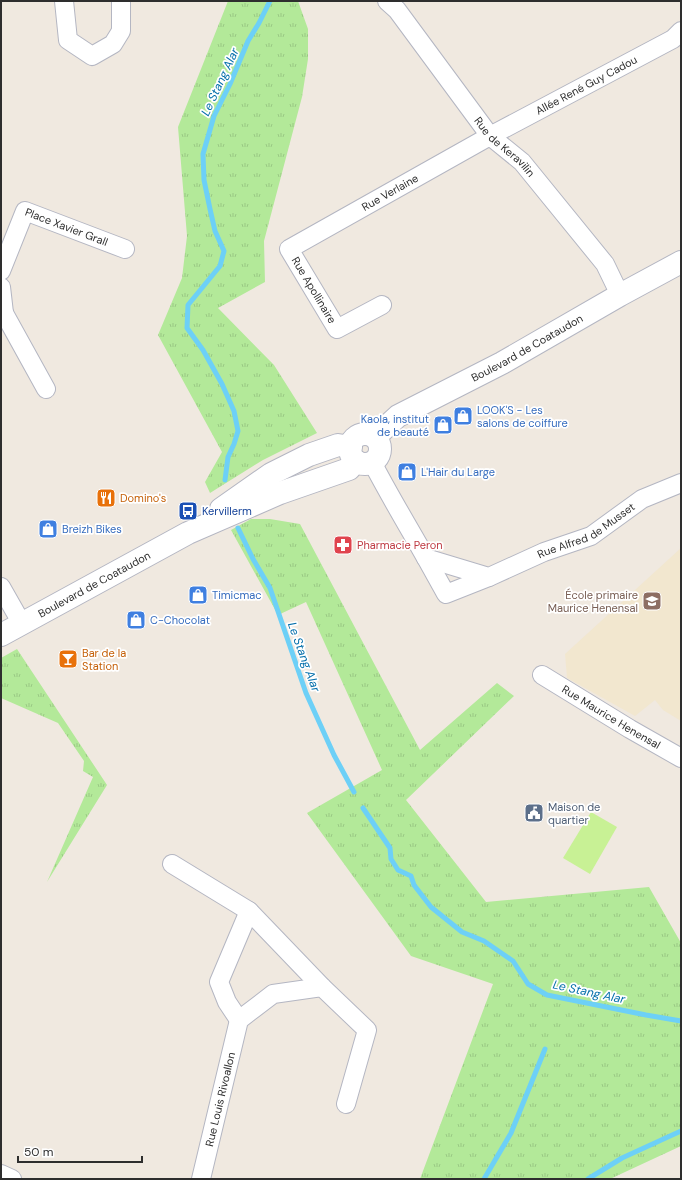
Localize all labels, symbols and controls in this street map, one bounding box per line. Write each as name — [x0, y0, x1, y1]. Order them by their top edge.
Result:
water label: Le Stang Alar — [197, 45, 243, 119]
street label: Allée René Guy Cadou — [533, 52, 640, 118]
street label: Rue de Keravilin — [471, 114, 538, 179]
street label: Rue Verlaine — [359, 171, 421, 214]
street label: Place Xavier Grall — [23, 205, 110, 249]
street label: Rue Apollinaire — [289, 254, 339, 326]
street label: Boulevard de Coataudon — [469, 311, 585, 385]
place label: LOOK'S - Les salons de coiffure — [477, 403, 568, 430]
shop icon: LOOK'S - Les salons de coiffure — [452, 405, 474, 427]
place label: Kaola, institut de beauté — [361, 412, 429, 439]
shop icon: Kaola, institut de beauté — [432, 414, 454, 436]
shop icon: L'Hair du Large — [396, 461, 418, 483]
place label: L'Hair du Large — [421, 465, 495, 479]
restaurant icon: Domino's — [95, 487, 117, 509]
place label: Domino's — [120, 491, 166, 505]
bus stop icon: Kervillerm — [177, 500, 199, 522]
street label: Rue Alfred de Musset — [535, 500, 637, 561]
place label: Kervillerm — [202, 504, 252, 518]
shop icon: Breizh Bikes — [37, 518, 59, 540]
place label: Breizh Bikes — [62, 522, 122, 536]
pharmacy icon: Pharmacie Peron — [332, 534, 354, 556]
place label: Pharmacie Peron — [357, 538, 443, 552]
street label: Boulevard de Coataudon — [35, 548, 153, 621]
shop icon: Timicmac — [187, 584, 209, 606]
place label: Timicmac — [212, 588, 262, 602]
place label: École primaire Maurice Henensal — [548, 588, 638, 615]
school or university icon: École primaire Maurice Henensal — [641, 590, 663, 612]
shop icon: C-Chocolat — [125, 609, 147, 631]
place label: C-Chocolat — [150, 613, 210, 627]
water label: Le Stang Alar — [284, 620, 324, 695]
place label: Bar de la Station — [82, 646, 126, 673]
bar icon: Bar de la Station — [57, 648, 79, 670]
street label: Rue Maurice Henensal — [559, 682, 663, 752]
place label: Maison de quartier — [548, 800, 600, 827]
public building icon: Maison de quartier — [523, 802, 545, 824]
water label: Le Stang Alar — [552, 977, 627, 1008]
street label: Rue Louis Rivoallon — [202, 1051, 238, 1148]
scale bar — [18, 1138, 142, 1164]
text: 50 m — [24, 1144, 53, 1160]

